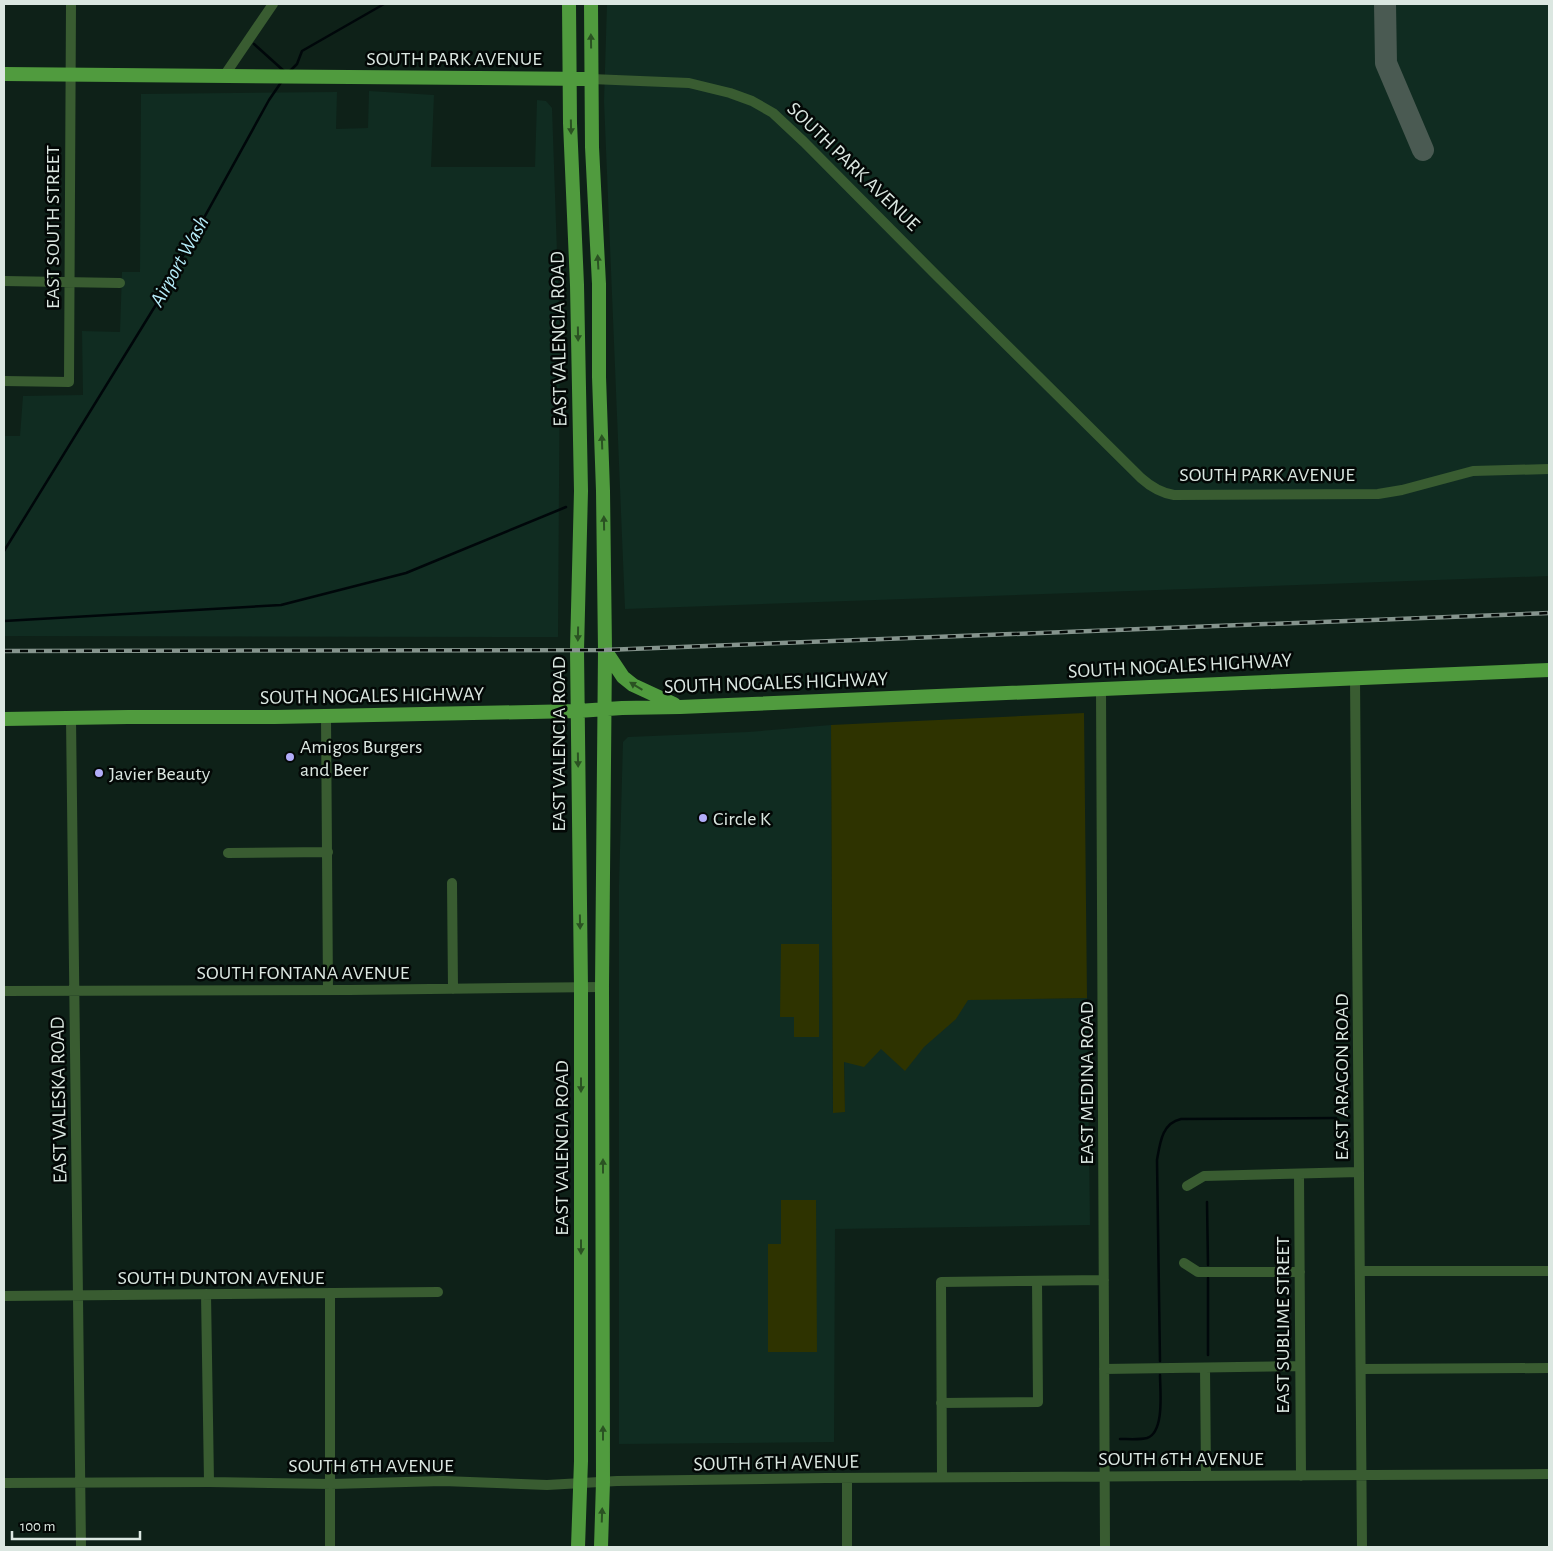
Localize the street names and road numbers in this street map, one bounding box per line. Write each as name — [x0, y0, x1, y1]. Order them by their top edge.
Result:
street label: SOUTH PARK AVENUE — [366, 49, 542, 69]
street label: SOUTH PARK AVENUE — [783, 99, 924, 235]
street label: EAST SOUTH STREET — [43, 145, 63, 309]
street label: EAST VALENCIA ROAD — [547, 251, 571, 427]
street label: SOUTH PARK AVENUE — [1179, 465, 1355, 485]
street label: SOUTH NOGALES HIGHWAY — [1067, 650, 1293, 682]
street label: EAST VALENCIA ROAD — [549, 656, 569, 832]
street label: SOUTH NOGALES HIGHWAY — [664, 669, 889, 697]
street label: SOUTH NOGALES HIGHWAY — [260, 684, 485, 708]
street label: SOUTH FONTANA AVENUE — [197, 963, 410, 983]
street label: EAST ARAGON ROAD — [1332, 994, 1352, 1160]
street label: EAST MEDINA ROAD — [1077, 1001, 1097, 1165]
street label: EAST VALESKA ROAD — [48, 1016, 70, 1184]
street label: EAST VALENCIA ROAD — [552, 1060, 572, 1236]
street label: EAST SUBLIME STREET — [1273, 1236, 1293, 1414]
street label: SOUTH DUNTON AVENUE — [118, 1268, 325, 1288]
street label: SOUTH 6TH AVENUE — [1098, 1449, 1264, 1469]
street label: SOUTH 6TH AVENUE — [693, 1452, 859, 1474]
street label: SOUTH 6TH AVENUE — [288, 1456, 454, 1476]

